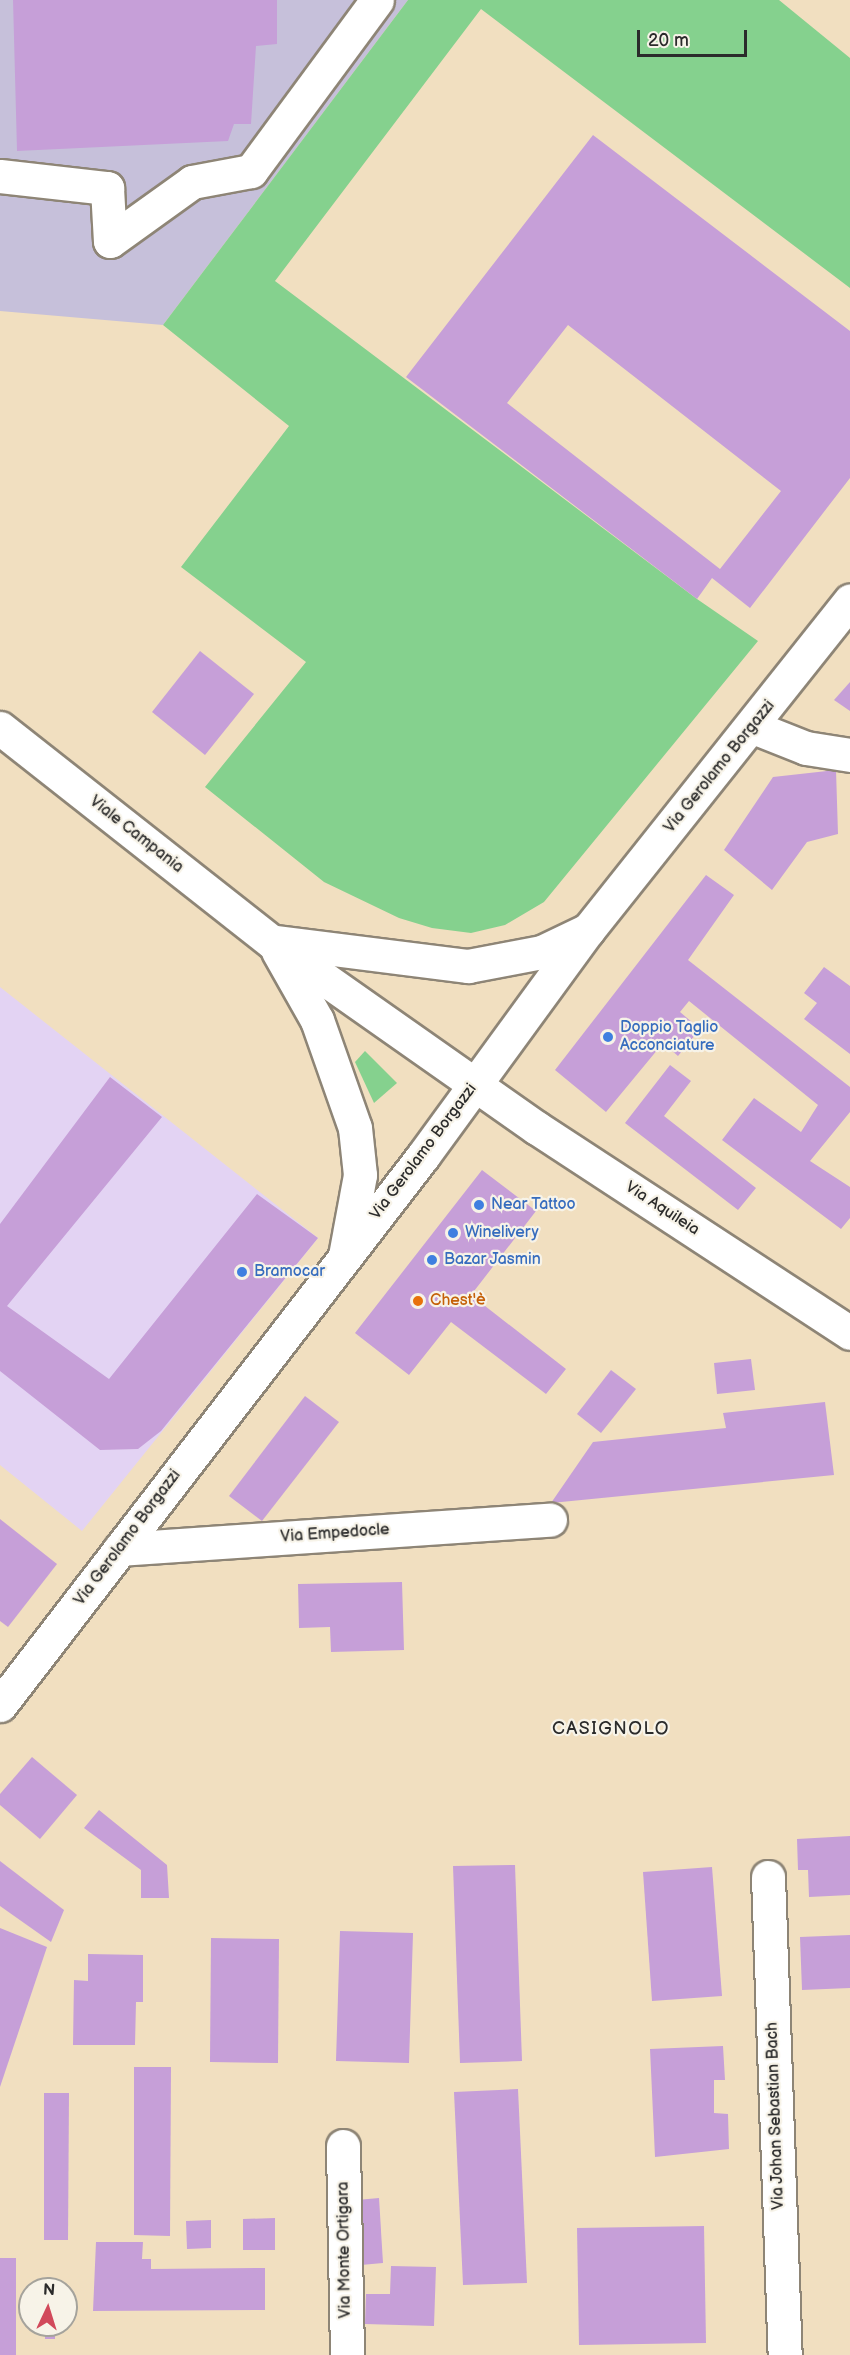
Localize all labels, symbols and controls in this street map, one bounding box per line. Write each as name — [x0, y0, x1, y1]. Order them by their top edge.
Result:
scale bar — [640, 18, 750, 56]
text: 20 m — [648, 30, 689, 51]
street label: Via Gerolamo Borgazzi — [661, 697, 779, 837]
street label: Viale Campania — [85, 792, 187, 878]
place label: Doppio Taglio Acconciature — [620, 1018, 719, 1056]
marker: Doppio Taglio Acconciature — [601, 1030, 615, 1044]
street label: Via Gerolamo Borgazzi — [367, 1080, 481, 1224]
street label: Via Aquileia — [621, 1178, 703, 1240]
place label: Near Tattoo — [491, 1195, 576, 1215]
marker: Near Tattoo — [472, 1198, 486, 1212]
place label: Winelivery — [465, 1223, 539, 1243]
marker: Winelivery — [446, 1226, 460, 1240]
place label: Bazar Jasmin — [444, 1250, 542, 1270]
marker: Bazar Jasmin — [425, 1253, 439, 1267]
place label: Bramocar — [254, 1262, 325, 1282]
marker: Bramocar — [235, 1265, 249, 1279]
place label: Chest'è — [430, 1291, 486, 1311]
marker: Chest'è — [411, 1294, 425, 1308]
street label: Via Gerolamo Borgazzi — [71, 1466, 185, 1610]
street label: Via Empedocle — [280, 1521, 390, 1547]
district label: CASIGNOLO — [552, 1718, 670, 1740]
street label: Via Johan Sebastian Bach — [763, 2021, 789, 2211]
street label: Via Monte Ortigara — [334, 2181, 356, 2319]
north arrow — [18, 2277, 78, 2337]
text: N — [42, 2281, 56, 2300]

